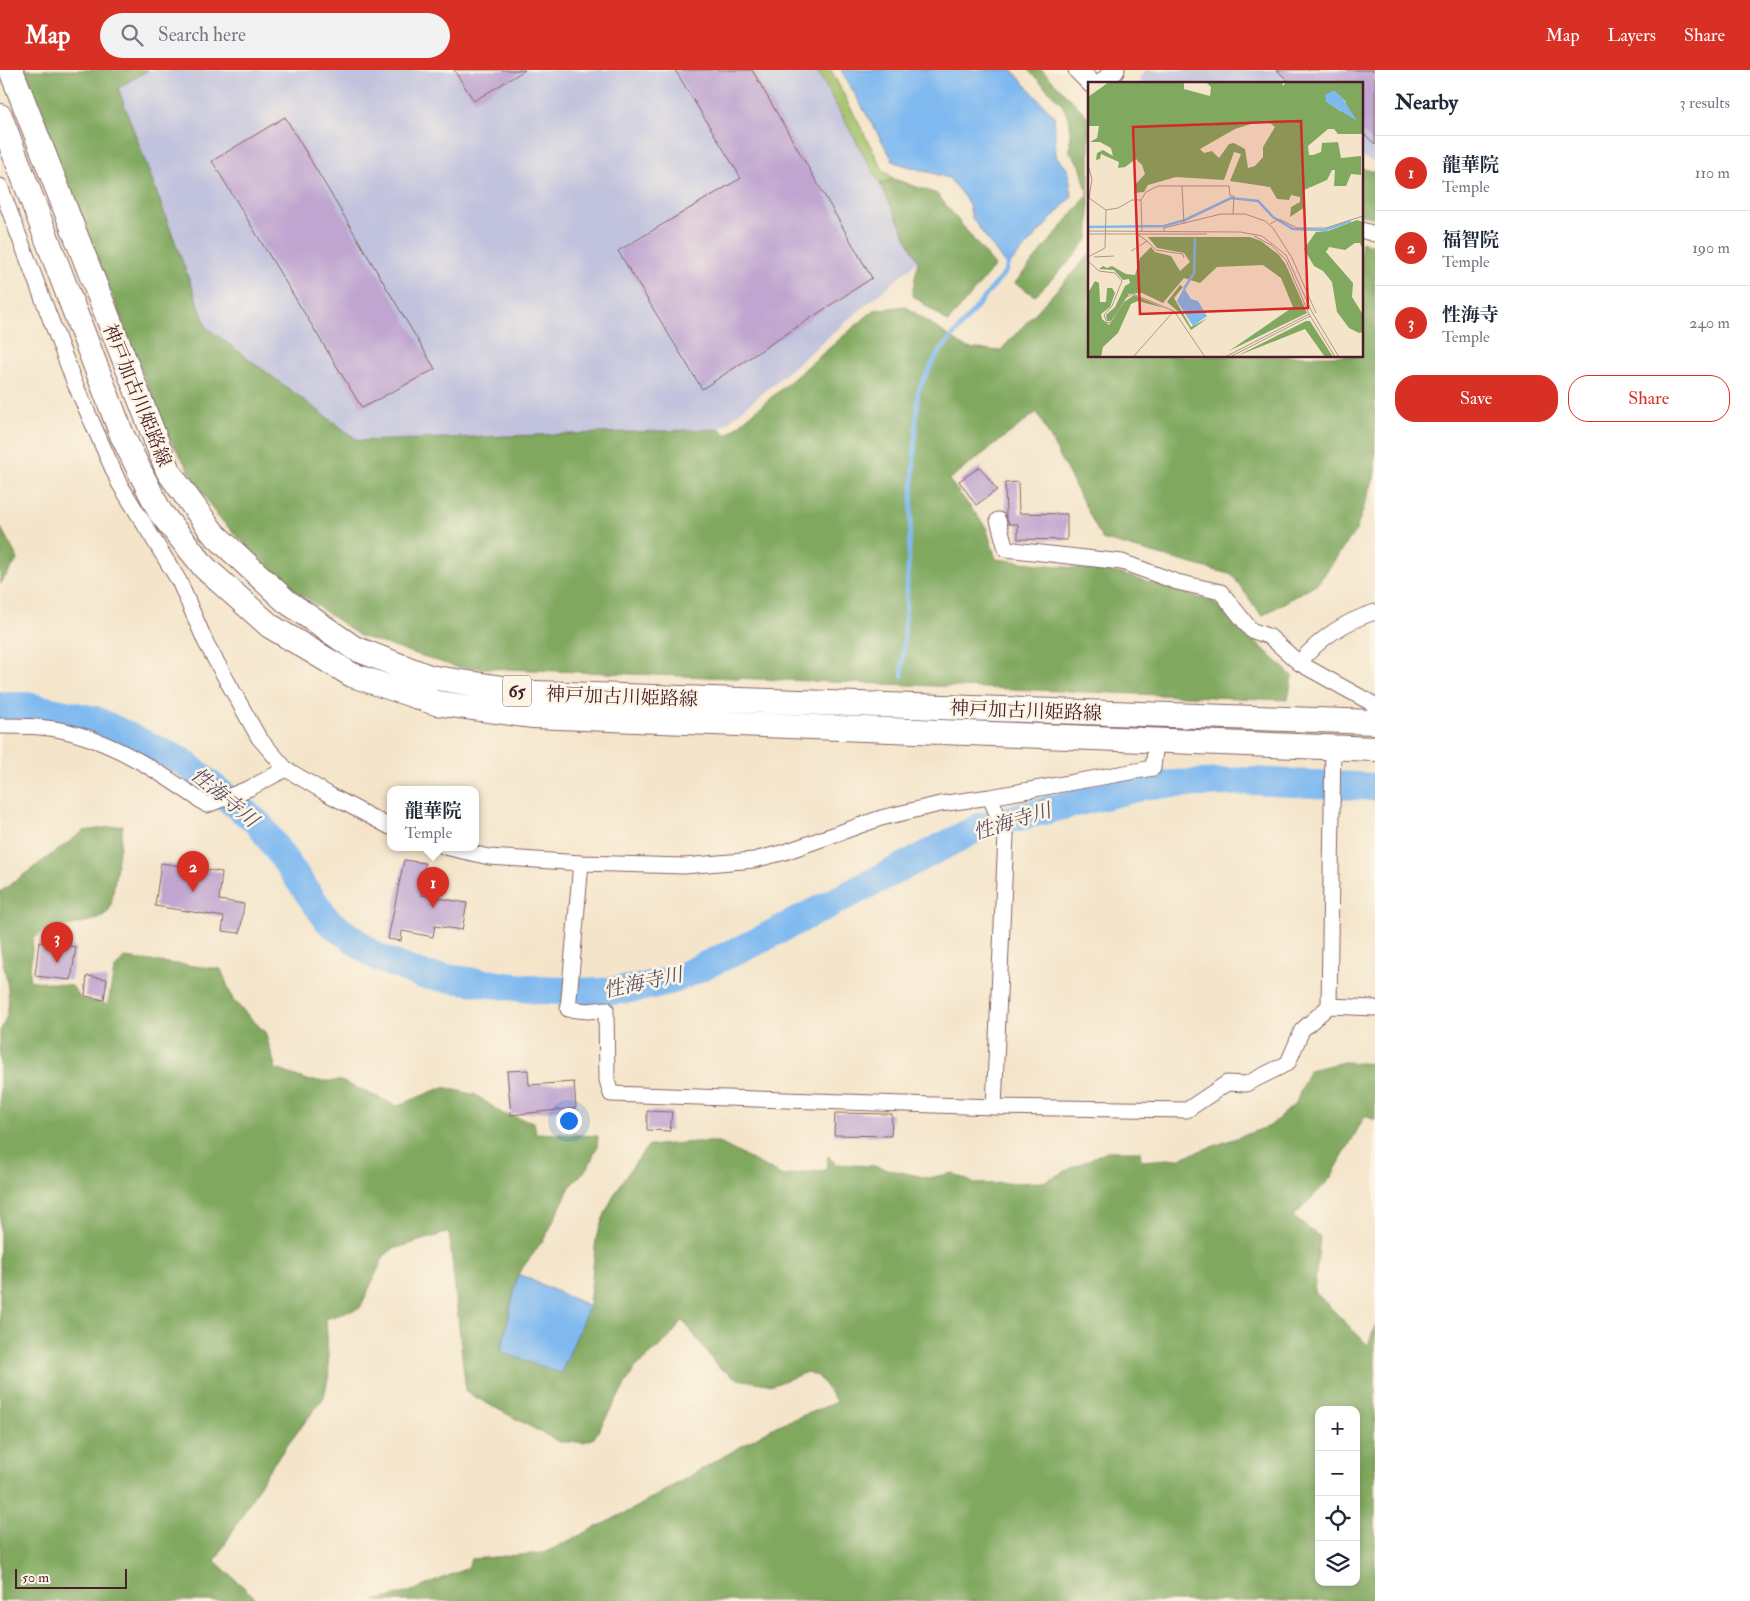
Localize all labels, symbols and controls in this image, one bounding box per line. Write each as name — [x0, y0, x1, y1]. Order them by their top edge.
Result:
search box — [100, 13, 450, 58]
text: Map — [25, 20, 70, 51]
icon: search — [118, 21, 146, 49]
text: Search here — [158, 23, 246, 47]
text: Map — [1546, 24, 1580, 47]
text: Layers — [1608, 24, 1656, 47]
text: Share — [1684, 24, 1725, 47]
inset map — [1088, 82, 1362, 358]
text: Nearby — [1395, 89, 1458, 116]
text: 3 results — [1679, 93, 1730, 113]
text: 龍華院 — [1442, 153, 1499, 177]
text: 1 — [1408, 163, 1414, 183]
text: 110 m — [1695, 163, 1730, 183]
text: Temple — [1442, 177, 1490, 197]
text: 福智院 — [1442, 228, 1499, 252]
text: 2 — [1407, 238, 1415, 258]
text: 190 m — [1692, 238, 1730, 258]
text: Temple — [1442, 252, 1490, 272]
text: 性海寺 — [1442, 303, 1499, 327]
text: 3 — [1408, 313, 1414, 333]
text: 240 m — [1689, 313, 1730, 333]
street label: 神戸加古川姫路線 — [97, 320, 177, 470]
text: Temple — [1442, 327, 1490, 347]
button: Save — [1395, 375, 1558, 422]
button: Share — [1568, 375, 1730, 422]
road number: 65 — [503, 676, 531, 706]
street label: 神戸加古川姫路線 — [546, 682, 698, 712]
street label: 神戸加古川姫路線 — [950, 696, 1102, 726]
water label: 性海寺川 — [186, 762, 265, 834]
popup — [387, 786, 479, 851]
water label: 性海寺川 — [970, 797, 1056, 845]
text: 龍華院 — [404, 799, 462, 823]
text: Temple — [404, 823, 452, 843]
pin: 2 — [177, 851, 209, 892]
pin: 1 — [417, 867, 449, 908]
pin: 3 — [41, 922, 73, 963]
water label: 性海寺川 — [601, 962, 687, 1003]
your location — [556, 1108, 582, 1134]
map controls — [1315, 1406, 1360, 1586]
button: + — [1315, 1406, 1360, 1451]
button: − — [1315, 1451, 1360, 1496]
button: locate — [1315, 1496, 1360, 1541]
button: layers — [1315, 1541, 1360, 1586]
scale bar — [15, 1566, 128, 1589]
text: 50 m — [22, 1569, 49, 1586]

